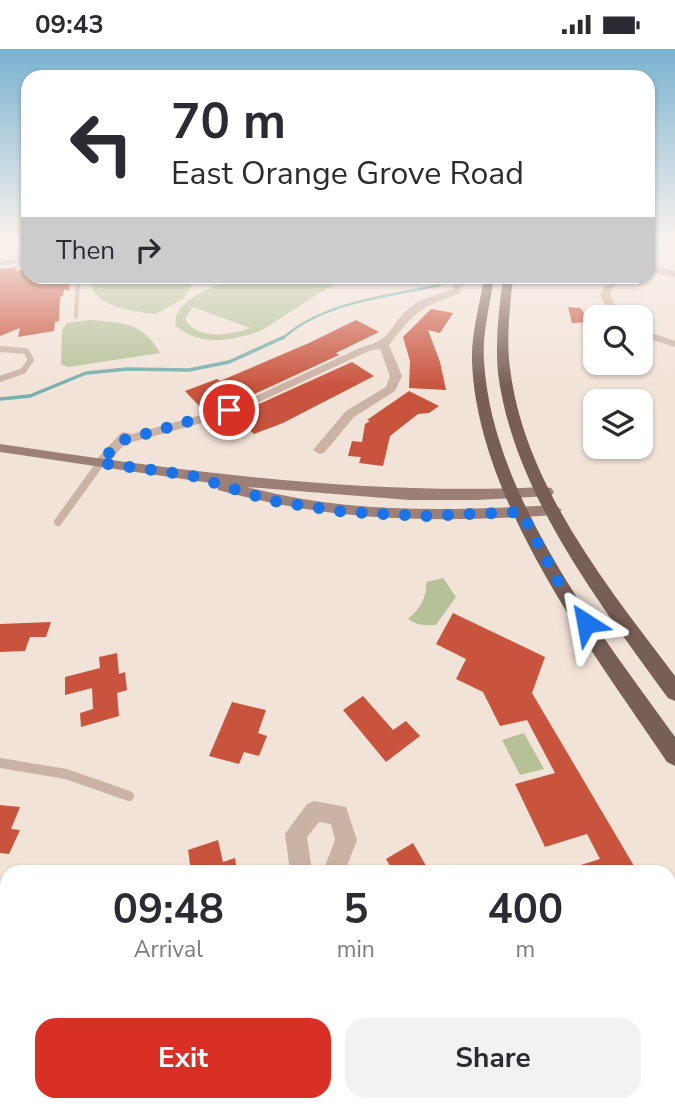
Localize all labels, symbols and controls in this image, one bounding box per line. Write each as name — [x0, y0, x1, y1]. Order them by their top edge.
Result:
text: 09:43 — [35, 7, 104, 42]
text: 70 m — [171, 88, 286, 155]
icon: left — [56, 98, 147, 189]
text: East Orange Grove Road — [171, 152, 524, 195]
icon: right — [129, 231, 167, 269]
text: Then — [56, 233, 115, 268]
map controls — [583, 305, 653, 459]
button: search — [583, 305, 653, 375]
pin — [199, 380, 259, 440]
button: layers — [583, 389, 653, 459]
icon: arrive — [210, 391, 248, 429]
position arrow — [549, 586, 623, 660]
text: 09:48 — [113, 881, 224, 938]
text: 5 — [343, 881, 368, 938]
text: 400 — [488, 881, 563, 938]
text: Arrival — [134, 934, 203, 965]
text: min — [337, 934, 375, 965]
text: m — [516, 934, 535, 965]
button: Exit — [35, 1018, 331, 1098]
button: Share — [345, 1018, 641, 1098]

